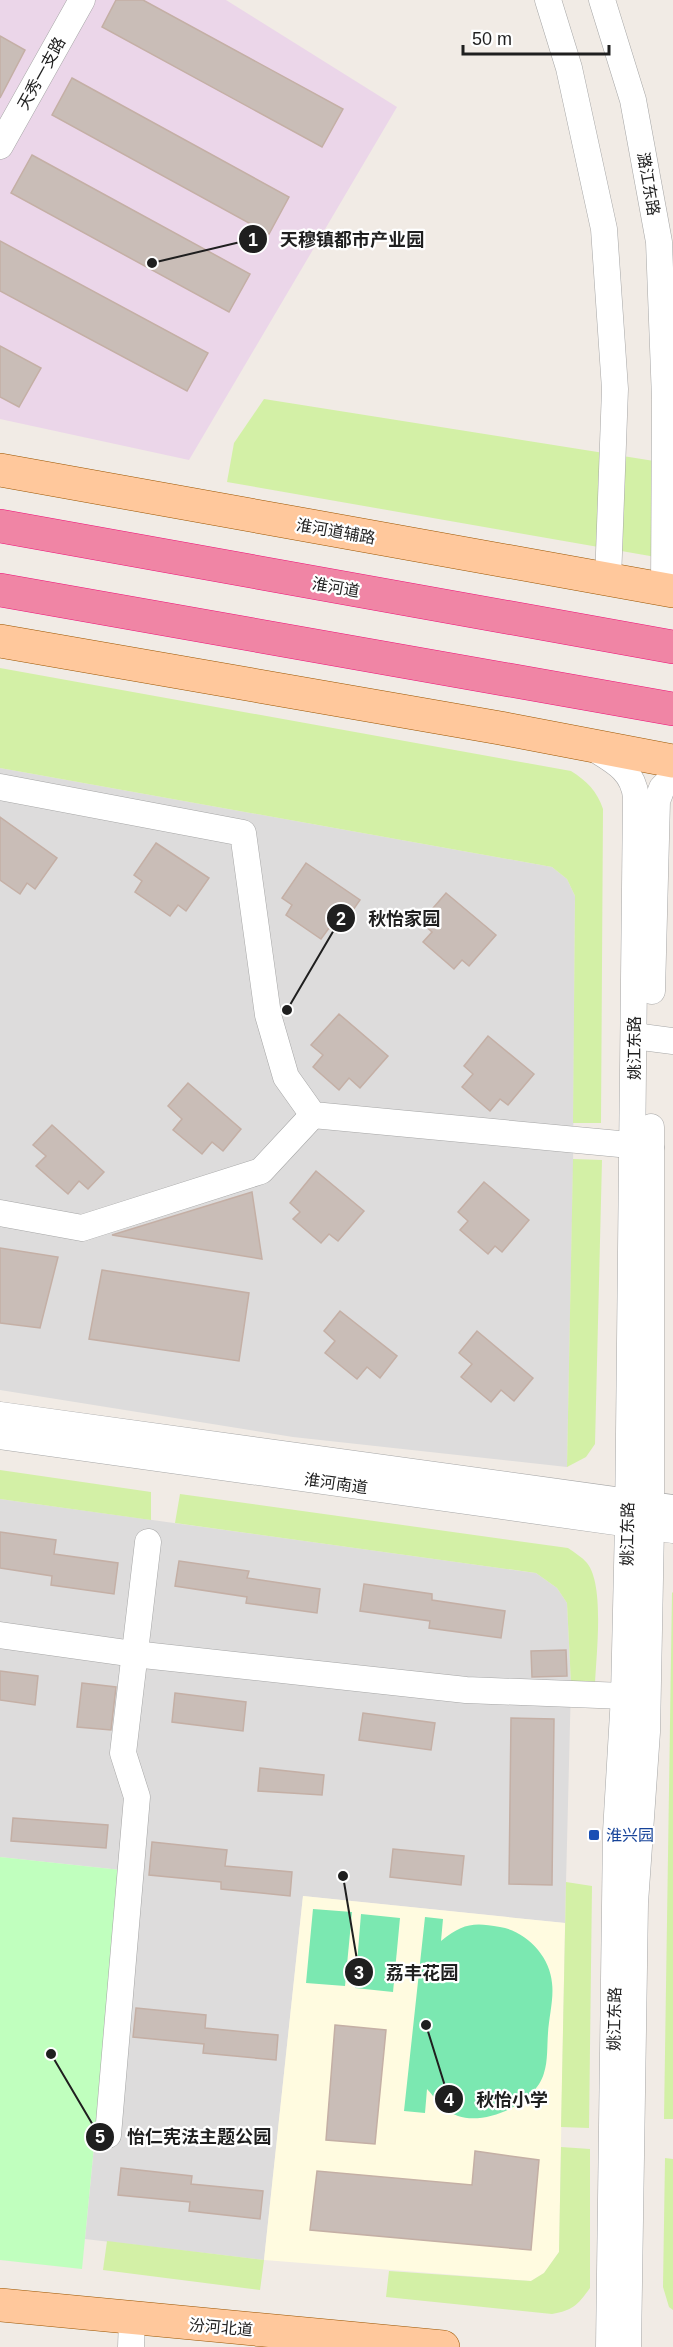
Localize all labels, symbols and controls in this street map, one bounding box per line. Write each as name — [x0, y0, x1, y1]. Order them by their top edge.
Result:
scale bar — [463, 18, 608, 56]
text: 50 m — [472, 29, 512, 49]
street label: 天秀一支路 — [15, 34, 68, 112]
street label: 潞江东路 — [635, 151, 662, 217]
callout: 天穆镇都市产业园 — [238, 221, 436, 257]
text: 1 — [248, 230, 258, 250]
text: 天穆镇都市产业园 — [280, 230, 424, 250]
street label: 淮河道辅路 — [295, 516, 377, 547]
street label: 淮河道 — [311, 575, 361, 600]
callout: 秋怡家园 — [326, 900, 452, 936]
text: 2 — [336, 909, 346, 929]
text: 秋怡家园 — [368, 909, 440, 929]
street label: 姚江东路 — [626, 1016, 643, 1080]
street label: 淮河南道 — [303, 1471, 369, 1496]
street label: 姚江东路 — [618, 1502, 637, 1566]
place label: 淮兴园 — [606, 1827, 654, 1844]
marker: 淮兴园 — [587, 1828, 601, 1842]
callout: 荔丰花园 — [344, 1954, 470, 1990]
text: 3 — [354, 1963, 364, 1983]
text: 荔丰花园 — [386, 1963, 458, 1983]
street label: 姚江东路 — [605, 1987, 624, 2051]
callout: 秋怡小学 — [434, 2081, 560, 2117]
text: 4 — [444, 2090, 454, 2110]
text: 秋怡小学 — [476, 2090, 548, 2110]
callout: 怡仁宪法主题公园 — [85, 2119, 283, 2155]
text: 5 — [95, 2127, 105, 2147]
text: 怡仁宪法主题公园 — [127, 2127, 271, 2147]
street label: 汾河北道 — [188, 2316, 254, 2339]

